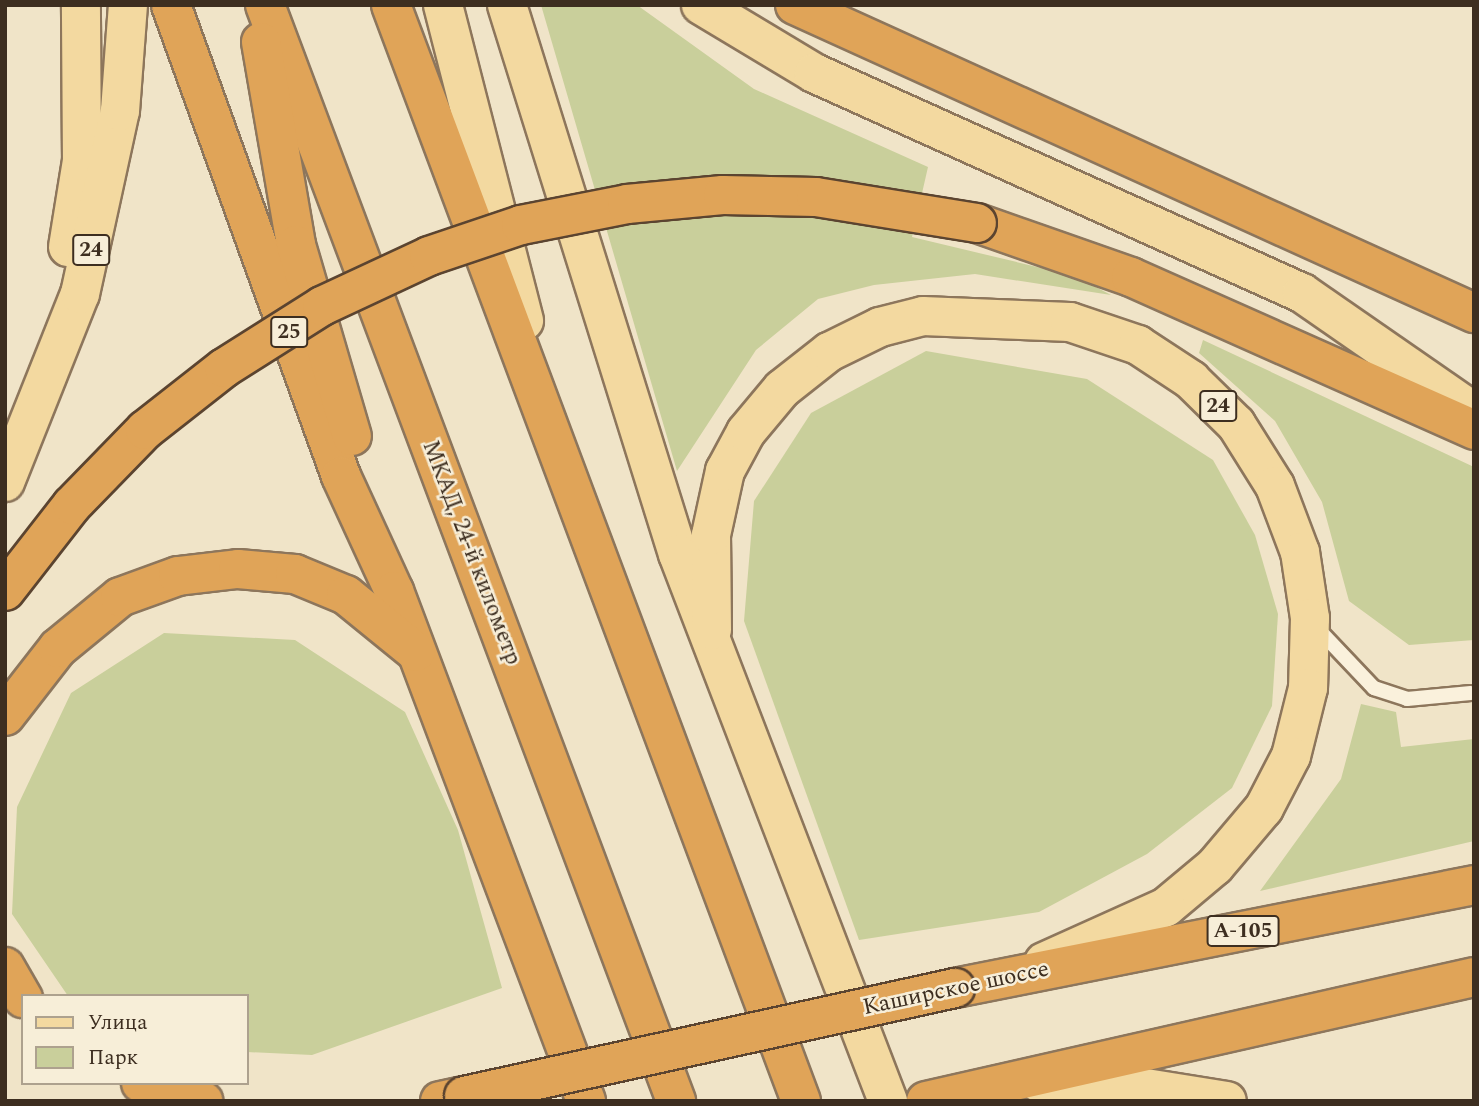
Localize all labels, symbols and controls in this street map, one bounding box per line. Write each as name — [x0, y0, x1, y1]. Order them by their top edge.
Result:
road number: 24 — [72, 232, 110, 268]
road number: 25 — [270, 314, 308, 350]
road number: 24 — [1199, 388, 1237, 424]
street label: МКАД, 24-й километр — [415, 437, 527, 669]
road number: А-105 — [1206, 914, 1280, 948]
street label: Каширское шоссе — [860, 956, 1052, 1022]
legend — [21, 994, 248, 1085]
text: Улица — [88, 1007, 147, 1039]
text: Парк — [88, 1042, 138, 1074]

